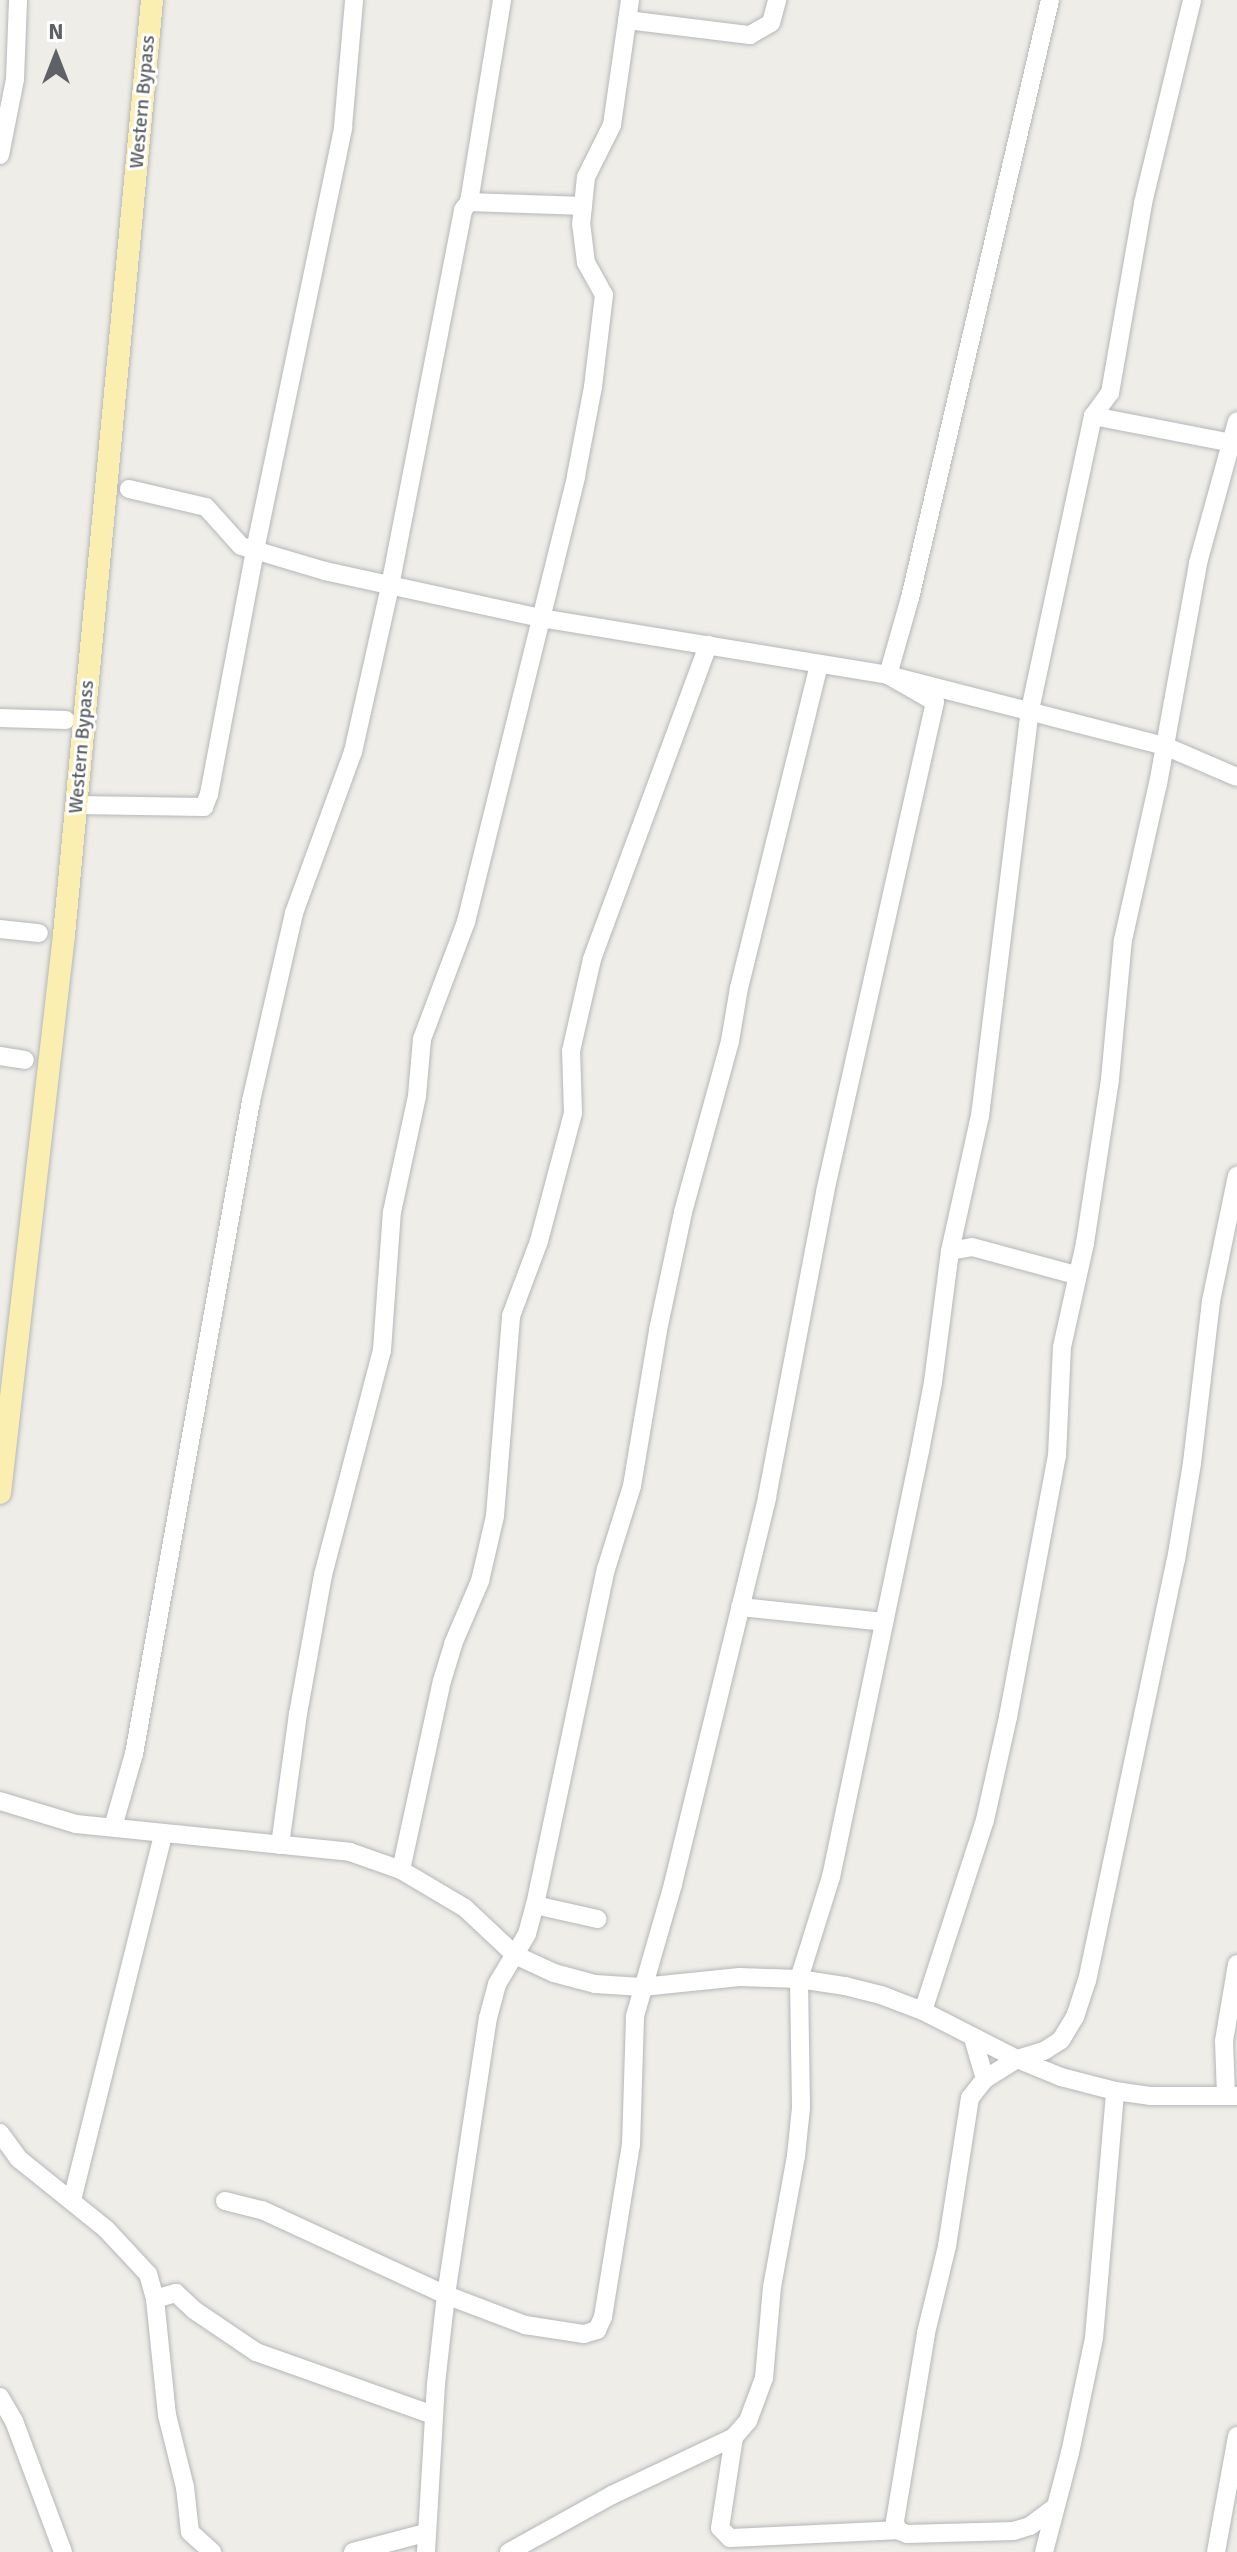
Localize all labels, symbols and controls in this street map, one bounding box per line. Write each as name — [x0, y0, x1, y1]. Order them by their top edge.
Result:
north arrow — [16, 16, 96, 96]
text: N — [48, 18, 64, 45]
street label: Western Bypass — [124, 34, 160, 170]
street label: Western Bypass — [63, 679, 99, 815]

